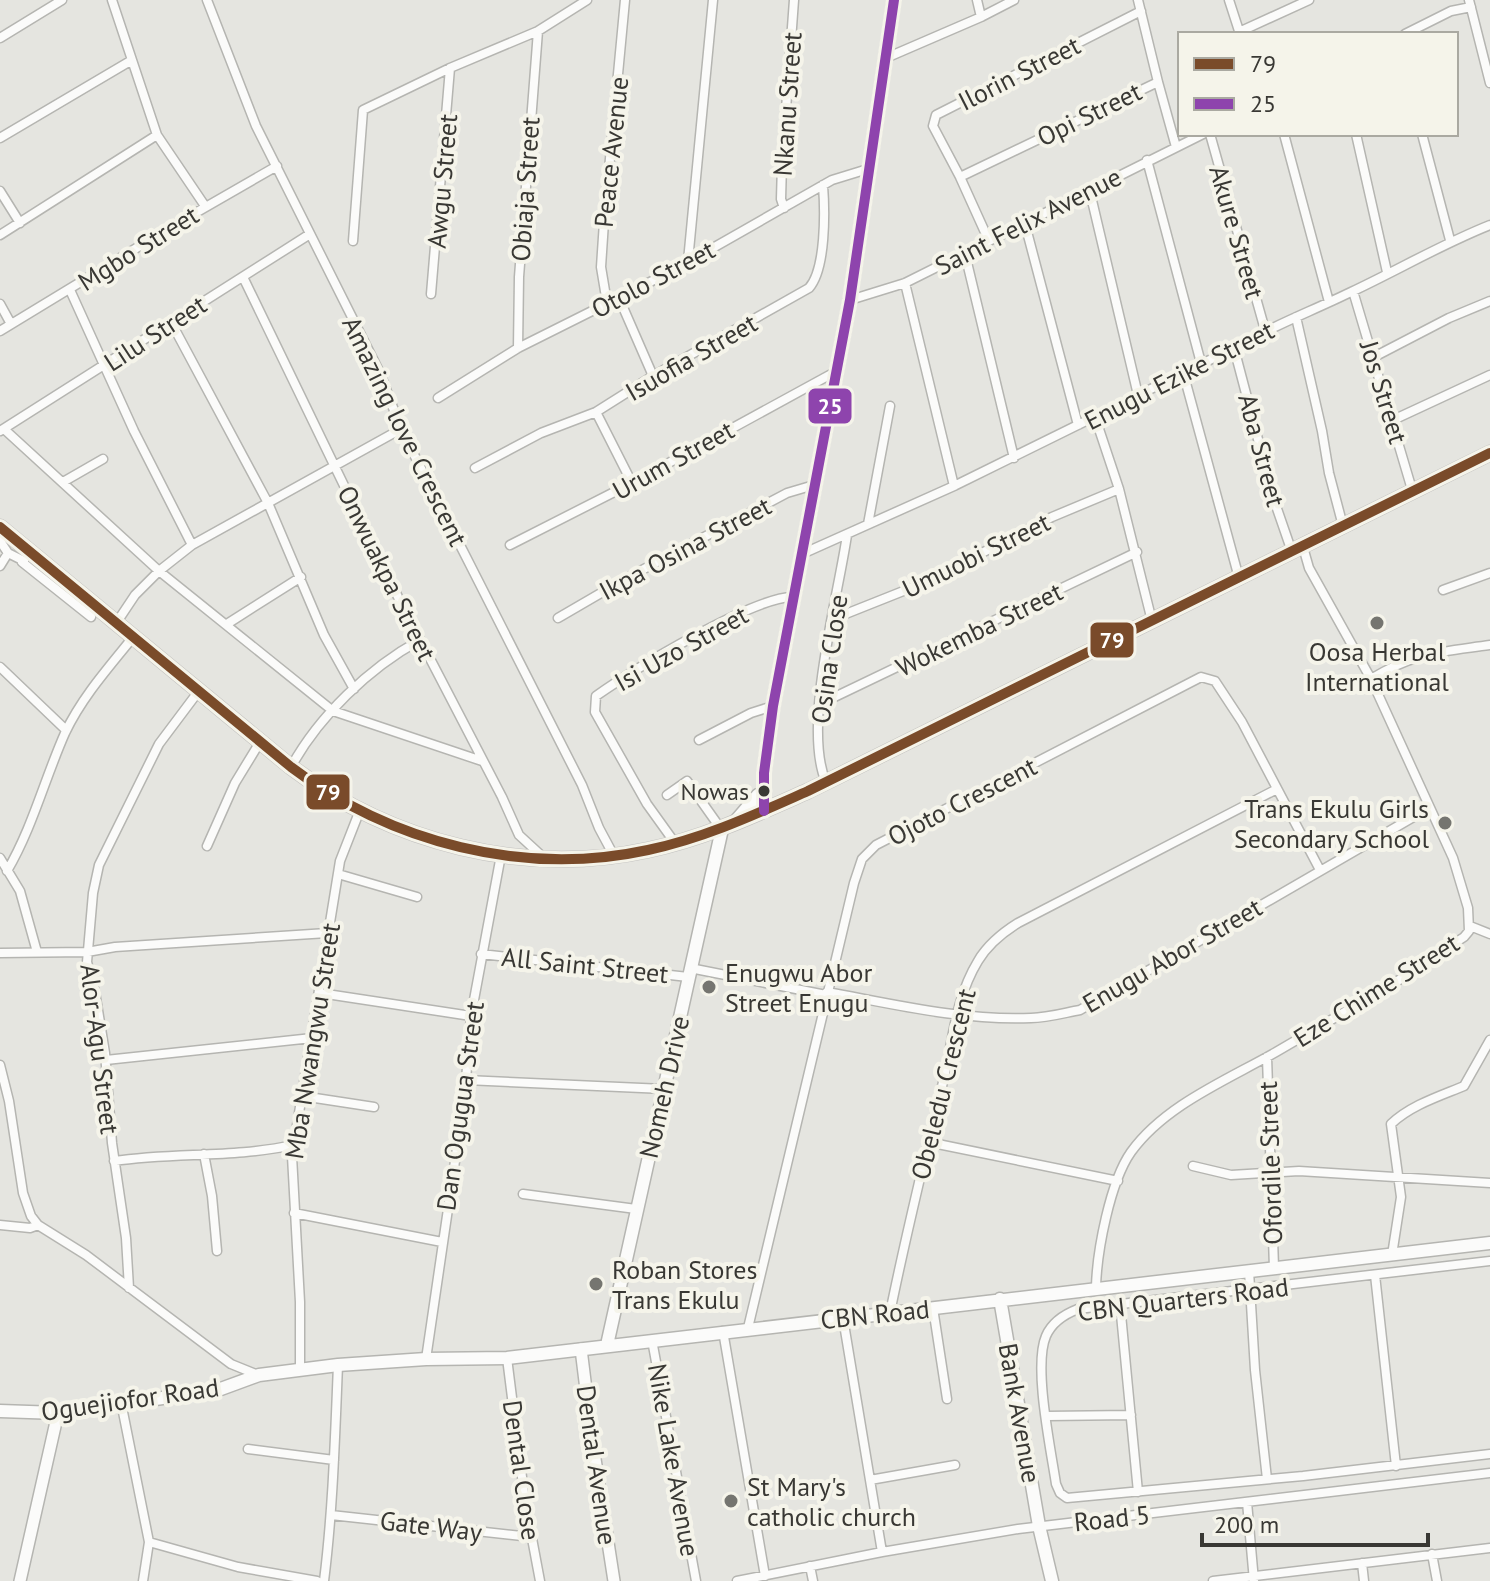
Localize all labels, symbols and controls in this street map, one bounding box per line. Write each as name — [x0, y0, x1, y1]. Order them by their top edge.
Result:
street label: Ilorin Street — [952, 28, 1086, 118]
street label: Nkanu Street — [766, 31, 809, 177]
legend — [1178, 32, 1458, 136]
text: 79 — [1250, 48, 1276, 79]
street label: Peace Avenue — [587, 75, 635, 229]
street label: Opi Street — [1031, 75, 1147, 153]
text: 25 — [1250, 88, 1276, 119]
street label: Awgu Street — [420, 112, 464, 250]
street label: Obiaja Street — [503, 115, 547, 262]
street label: Saint Felix Avenue — [929, 160, 1127, 282]
street label: Akure Street — [1202, 162, 1272, 303]
street label: Mgbo Street — [72, 198, 205, 298]
street label: Otolo Street — [586, 233, 721, 325]
street label: Lilu Street — [98, 288, 213, 378]
street label: Isuofia Street — [619, 306, 763, 408]
street label: Amazing love Crescent — [335, 311, 475, 551]
street label: Enugu Ezike Street — [1079, 313, 1279, 437]
street label: Jos Street — [1352, 336, 1415, 448]
line badge: 25 — [807, 387, 853, 425]
street label: Aba Street — [1231, 390, 1293, 510]
text: 25 — [818, 392, 842, 420]
street label: Urum Street — [606, 413, 740, 507]
street label: Onwuakpa Street — [330, 480, 444, 666]
street label: Ikpa Osina Street — [593, 489, 777, 607]
street label: Umuobi Street — [897, 505, 1055, 605]
street label: Wokemba Street — [890, 574, 1068, 684]
street label: Osina Close — [804, 592, 854, 726]
street label: Isi Uzo Street — [608, 598, 754, 698]
marker: Oosa Herbal International — [1368, 614, 1386, 632]
line badge: 79 — [1089, 621, 1135, 659]
text: 79 — [1100, 626, 1124, 654]
place label: Oosa Herbal International — [1305, 635, 1449, 698]
street label: Ojoto Crescent — [882, 749, 1042, 853]
line badge: 79 — [305, 773, 351, 811]
place label: Nowas — [681, 776, 749, 807]
text: 79 — [316, 778, 340, 806]
marker: Nowas — [756, 783, 772, 799]
place label: Trans Ekulu Girls Secondary School — [1234, 792, 1429, 855]
marker: Trans Ekulu Girls Secondary School — [1436, 814, 1454, 832]
street label: Enugu Abor Street — [1076, 890, 1268, 1020]
street label: Mba Nwangwu Street — [277, 920, 347, 1161]
street label: Eze Chime Street — [1287, 926, 1465, 1054]
street label: All Saint Street — [500, 940, 670, 990]
place label: Enugwu Abor Street Enugu — [725, 956, 873, 1019]
street label: Alor-Agu Street — [73, 962, 127, 1136]
marker: Enugwu Abor Street Enugu — [700, 978, 718, 996]
street label: Obeledu Crescent — [903, 985, 983, 1183]
street label: Dan Ogugua Street — [429, 999, 491, 1213]
street label: Nomeh Drive — [632, 1013, 696, 1161]
street label: Ofordile Street — [1251, 1080, 1289, 1245]
place label: Roban Stores Trans Ekulu — [612, 1253, 758, 1316]
street label: CBN Quarters Road — [1076, 1270, 1290, 1328]
marker: Roban Stores Trans Ekulu — [587, 1275, 605, 1293]
street label: CBN Road — [819, 1292, 931, 1336]
street label: Bank Avenue — [991, 1341, 1049, 1485]
street label: Nike Lake Avenue — [641, 1361, 707, 1559]
street label: Oguejiofor Road — [39, 1370, 221, 1428]
street label: Dental Avenue — [569, 1383, 625, 1547]
street label: Dental Close — [496, 1398, 548, 1542]
place label: St Mary's catholic church — [747, 1470, 916, 1533]
marker: St Mary's catholic church — [722, 1492, 740, 1510]
scale bar — [1202, 1497, 1428, 1547]
street label: Road 5 — [1072, 1498, 1152, 1538]
street label: Gate Way — [378, 1503, 484, 1549]
text: 200 m — [1214, 1509, 1279, 1540]

